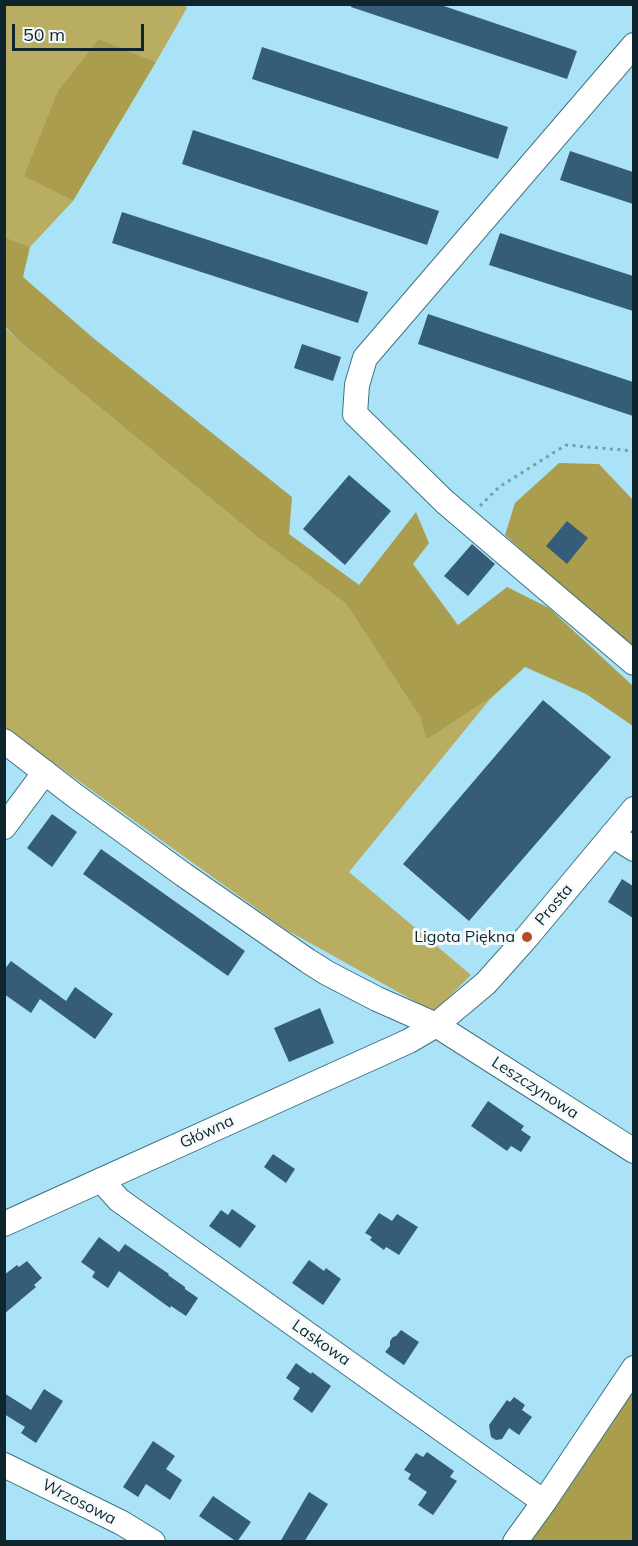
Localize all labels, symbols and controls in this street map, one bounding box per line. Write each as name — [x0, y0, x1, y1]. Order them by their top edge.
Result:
scale bar — [15, 12, 147, 50]
text: 50 m — [23, 23, 65, 46]
street label: Prosta — [531, 880, 577, 930]
place label: Ligota Piękna — [414, 927, 515, 947]
marker: Ligota Piękna — [520, 930, 534, 944]
street label: Leszczynowa — [488, 1053, 582, 1123]
street label: Główna — [177, 1111, 237, 1153]
street label: Laskowa — [288, 1316, 354, 1370]
street label: Wrzosowa — [39, 1475, 119, 1529]

